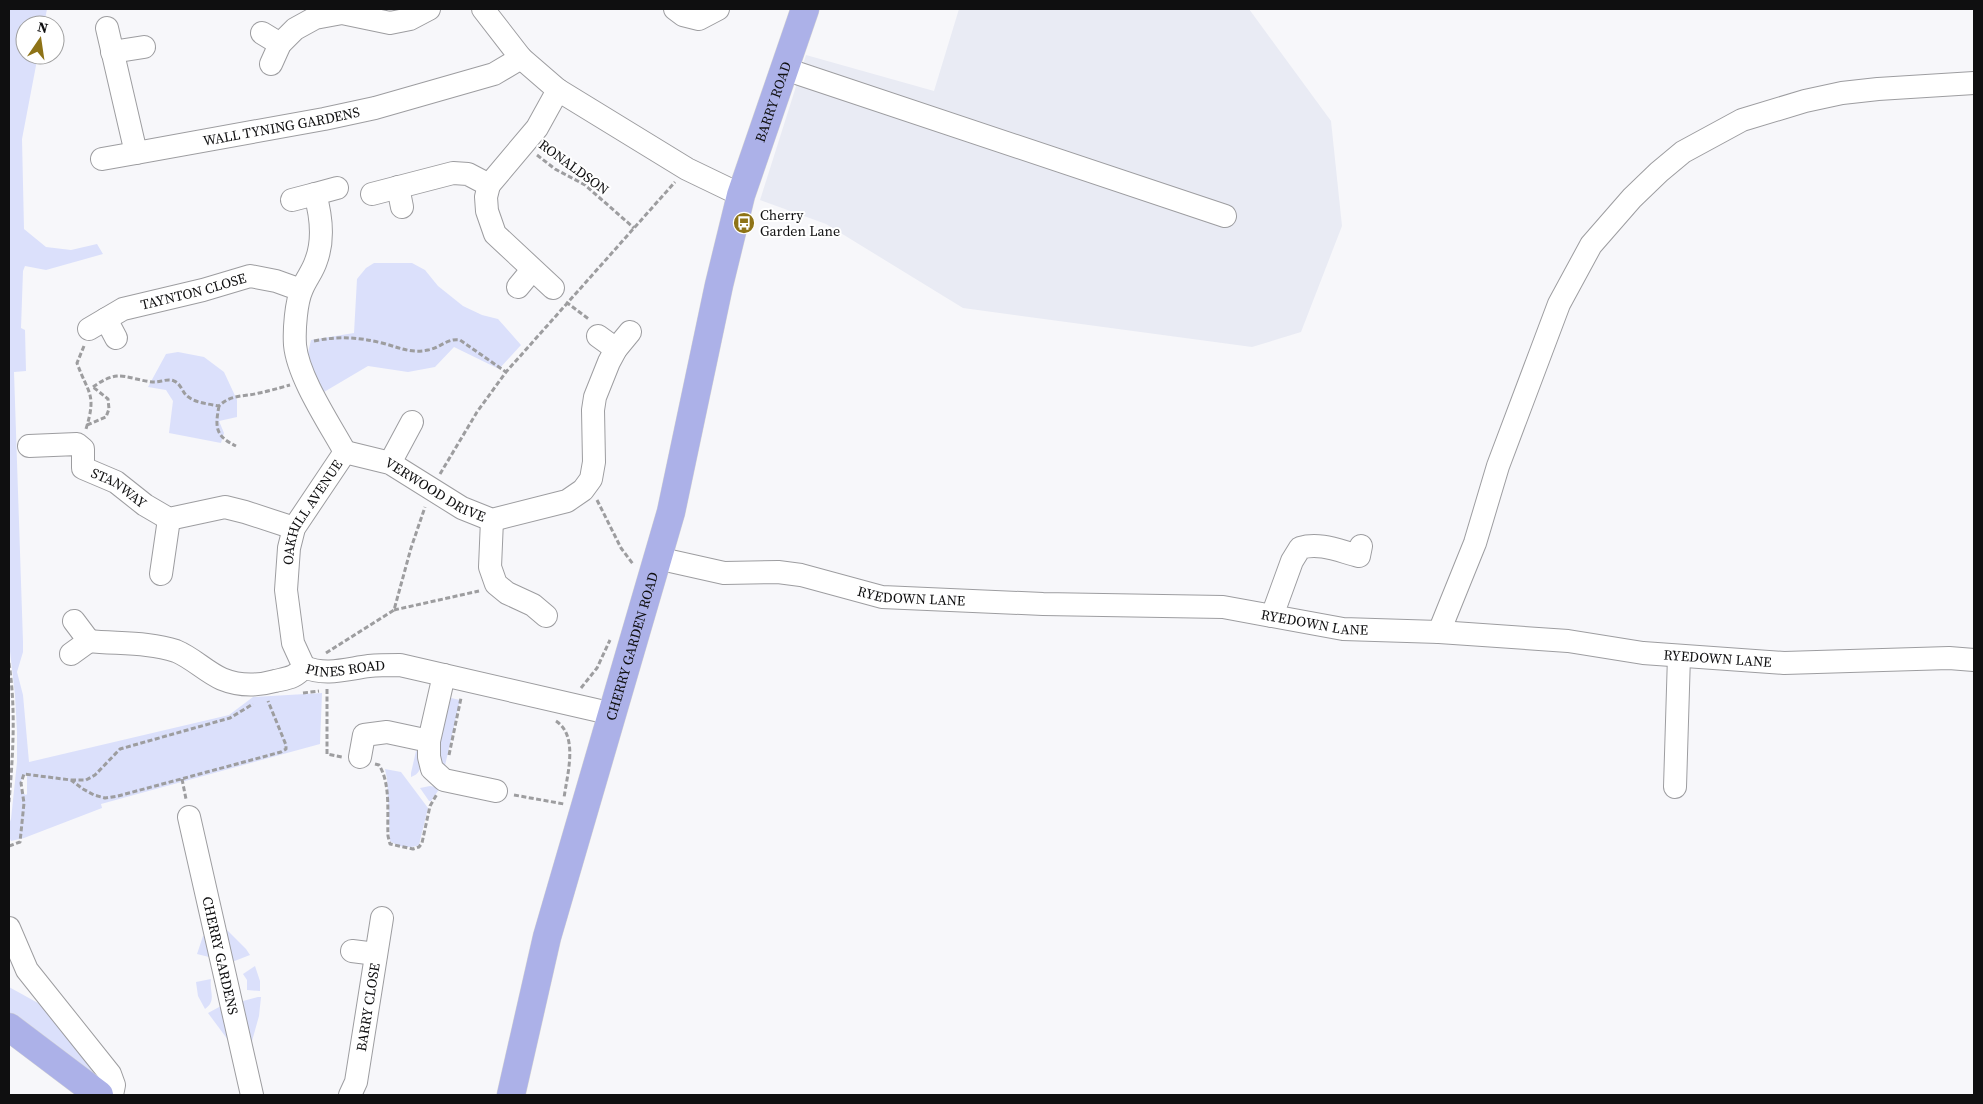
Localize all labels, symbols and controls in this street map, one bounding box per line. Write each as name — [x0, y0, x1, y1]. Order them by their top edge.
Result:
north arrow — [15, 15, 65, 65]
text: N — [36, 16, 50, 38]
street label: BARRY ROAD — [750, 59, 796, 145]
street label: WALL TYNING GARDENS — [201, 102, 361, 151]
street label: RONALDSON — [535, 135, 613, 199]
place label: Cherry Garden Lane — [760, 205, 840, 241]
bus stop icon: Cherry Garden Lane — [732, 211, 756, 235]
street label: TAYNTON CLOSE — [138, 268, 249, 315]
street label: VERWOOD DRIVE — [381, 452, 489, 526]
street label: OAKHILL AVENUE — [278, 456, 347, 566]
street label: STANWAY — [88, 463, 151, 513]
street label: CHERRY GARDEN ROAD — [601, 569, 663, 723]
street label: RYEDOWN LANE — [855, 581, 966, 611]
street label: RYEDOWN LANE — [1259, 604, 1368, 640]
street label: RYEDOWN LANE — [1663, 644, 1772, 672]
street label: PINES ROAD — [303, 655, 385, 682]
street label: CHERRY GARDENS — [197, 894, 243, 1017]
street label: BARRY CLOSE — [351, 962, 385, 1053]

